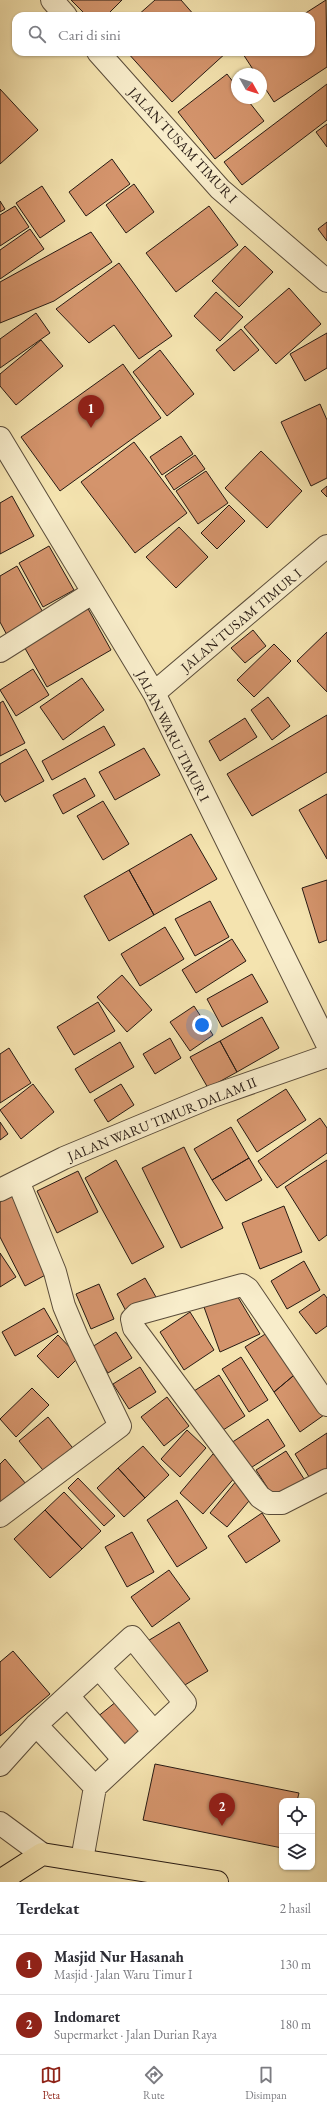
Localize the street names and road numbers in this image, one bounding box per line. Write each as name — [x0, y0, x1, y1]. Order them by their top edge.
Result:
street label: JALAN TUSAM TIMUR I — [124, 82, 242, 207]
street label: JALAN TUSAM TIMUR I — [176, 564, 305, 676]
street label: JALAN WARU TIMUR I — [132, 667, 214, 805]
street label: JALAN WARU TIMUR DALAM II — [64, 1073, 259, 1166]

